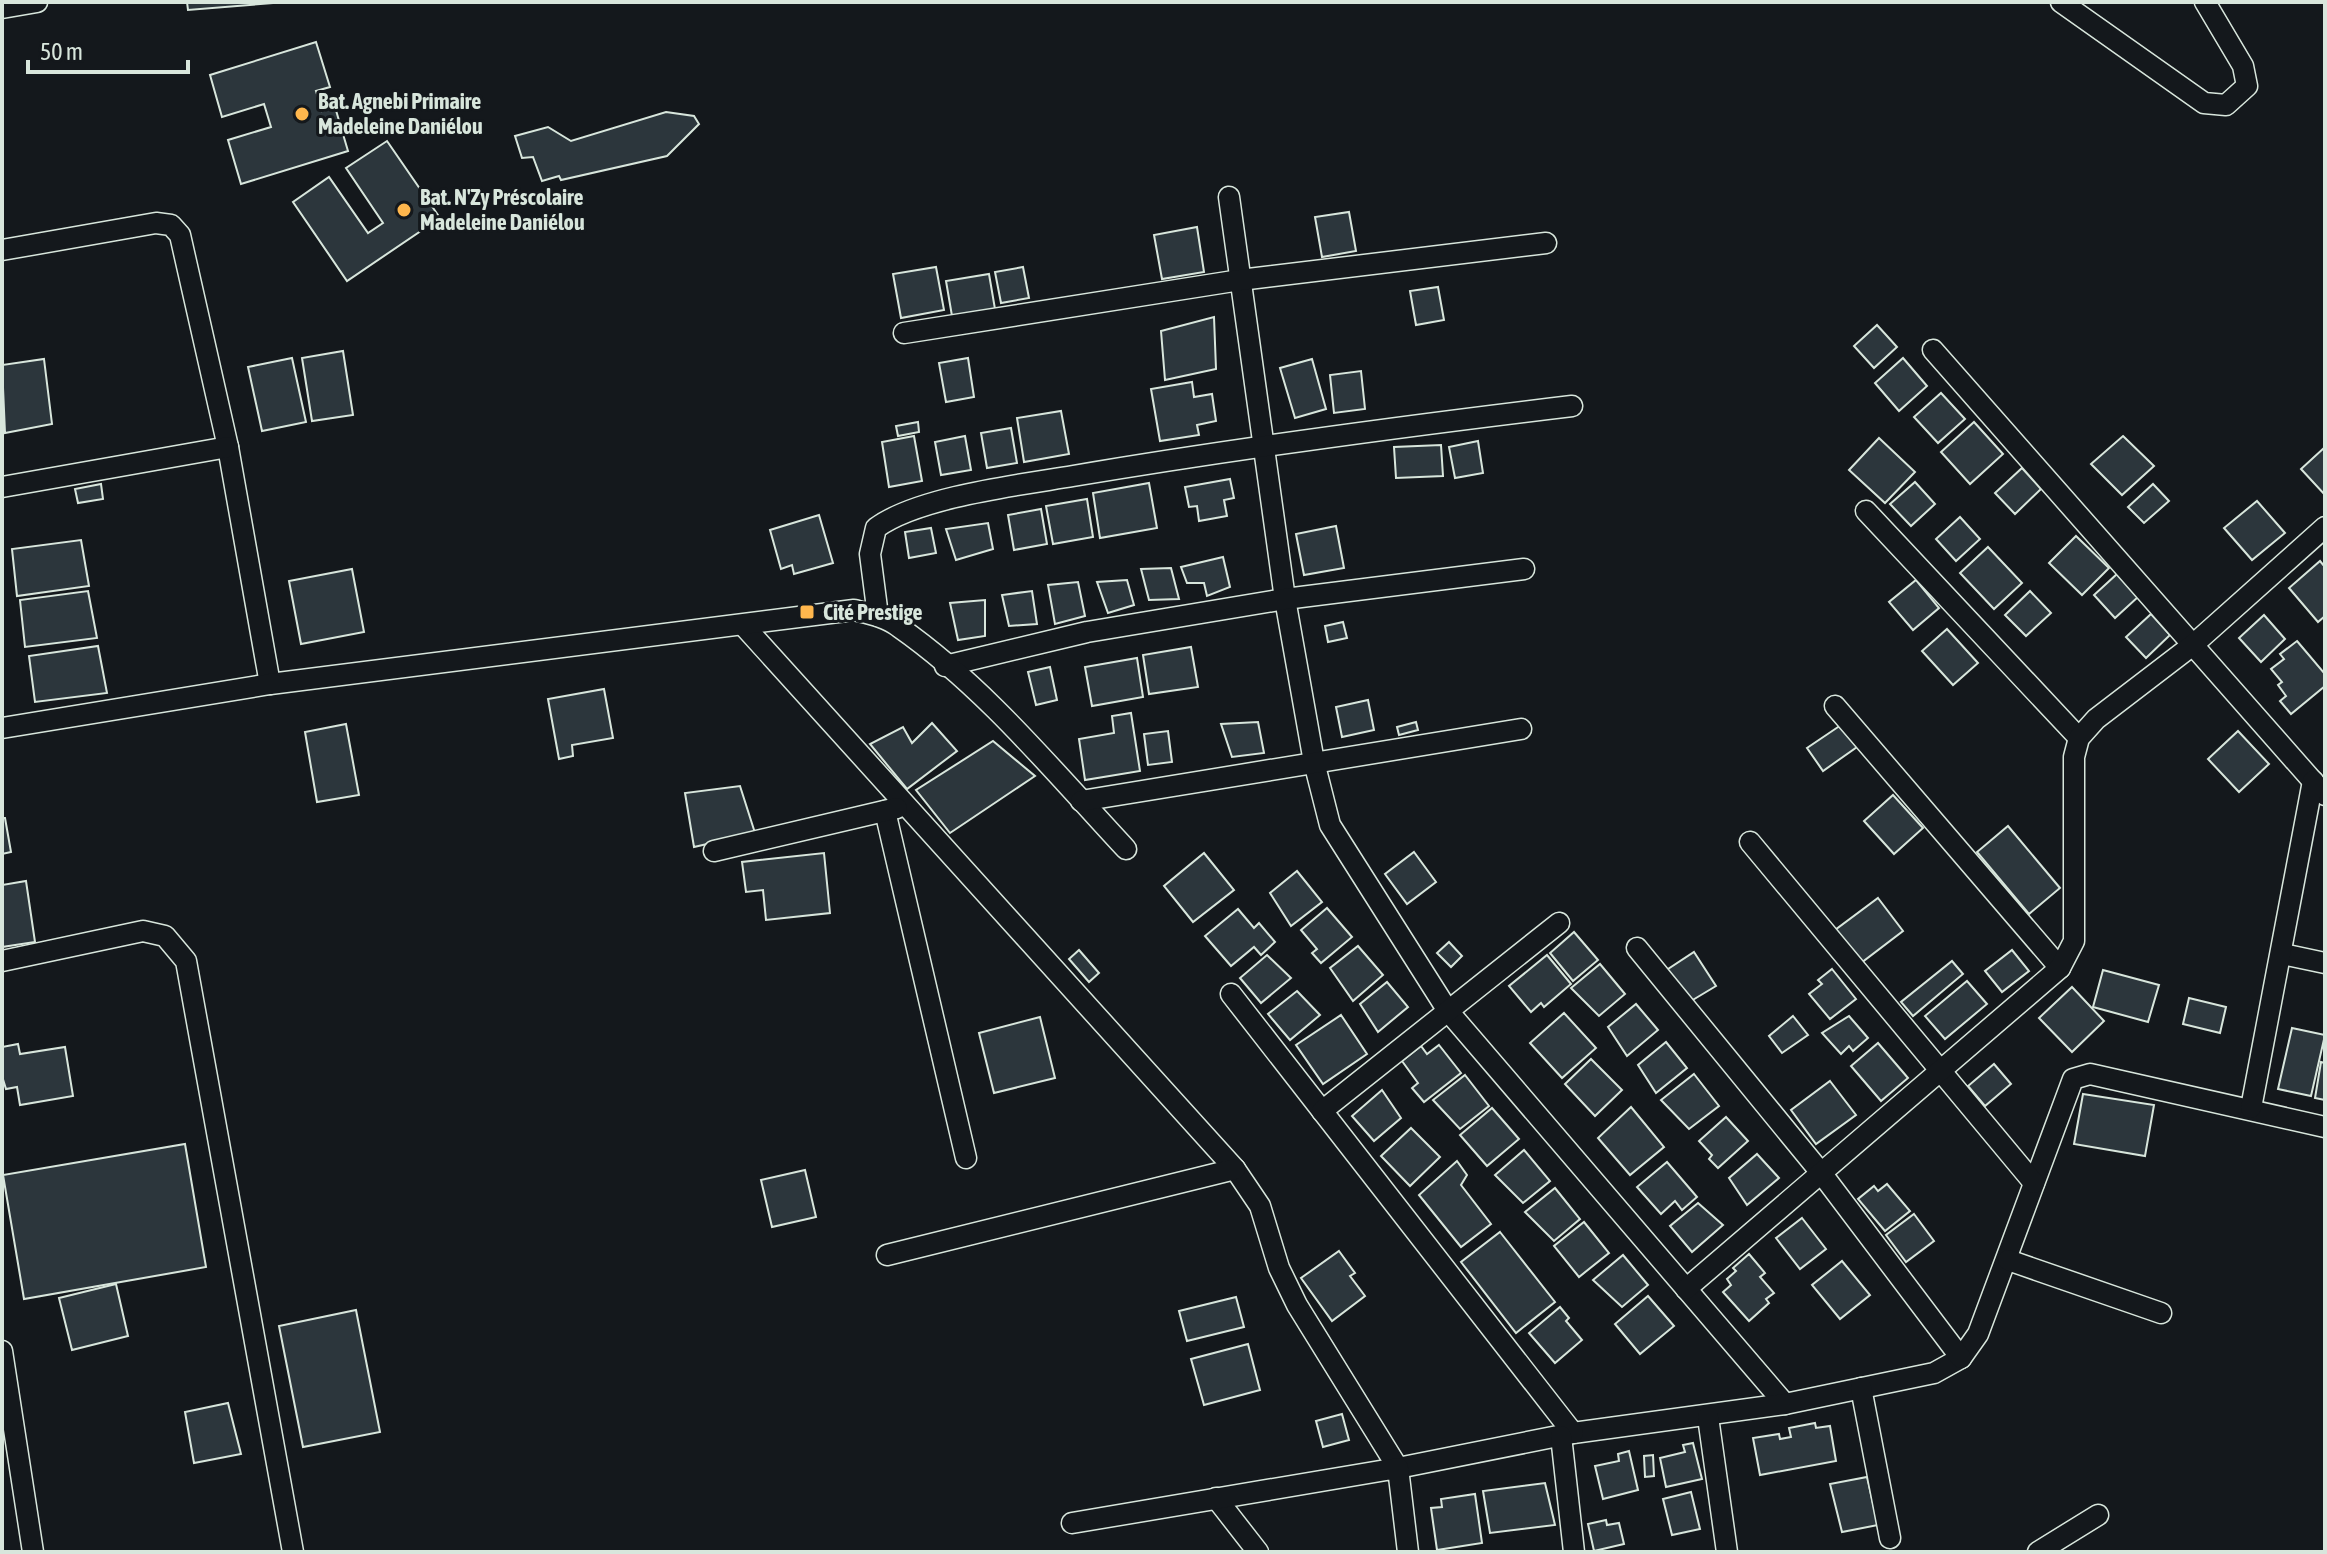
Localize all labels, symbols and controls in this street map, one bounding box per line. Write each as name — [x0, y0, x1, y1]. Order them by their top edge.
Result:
scale bar — [28, 24, 188, 74]
text: 50 m — [40, 38, 83, 65]
place label: Bat. Agnebi Primaire Madeleine Daniélou — [318, 88, 483, 139]
marker: Bat. Agnebi Primaire Madeleine Daniélou — [293, 105, 311, 123]
place label: Bat. N'Zy Préscolaire Madeleine Daniélou — [420, 184, 585, 235]
marker: Bat. N'Zy Préscolaire Madeleine Daniélou — [395, 201, 413, 219]
place label: Cité Prestige — [823, 599, 923, 625]
marker: Cité Prestige — [798, 603, 816, 621]

